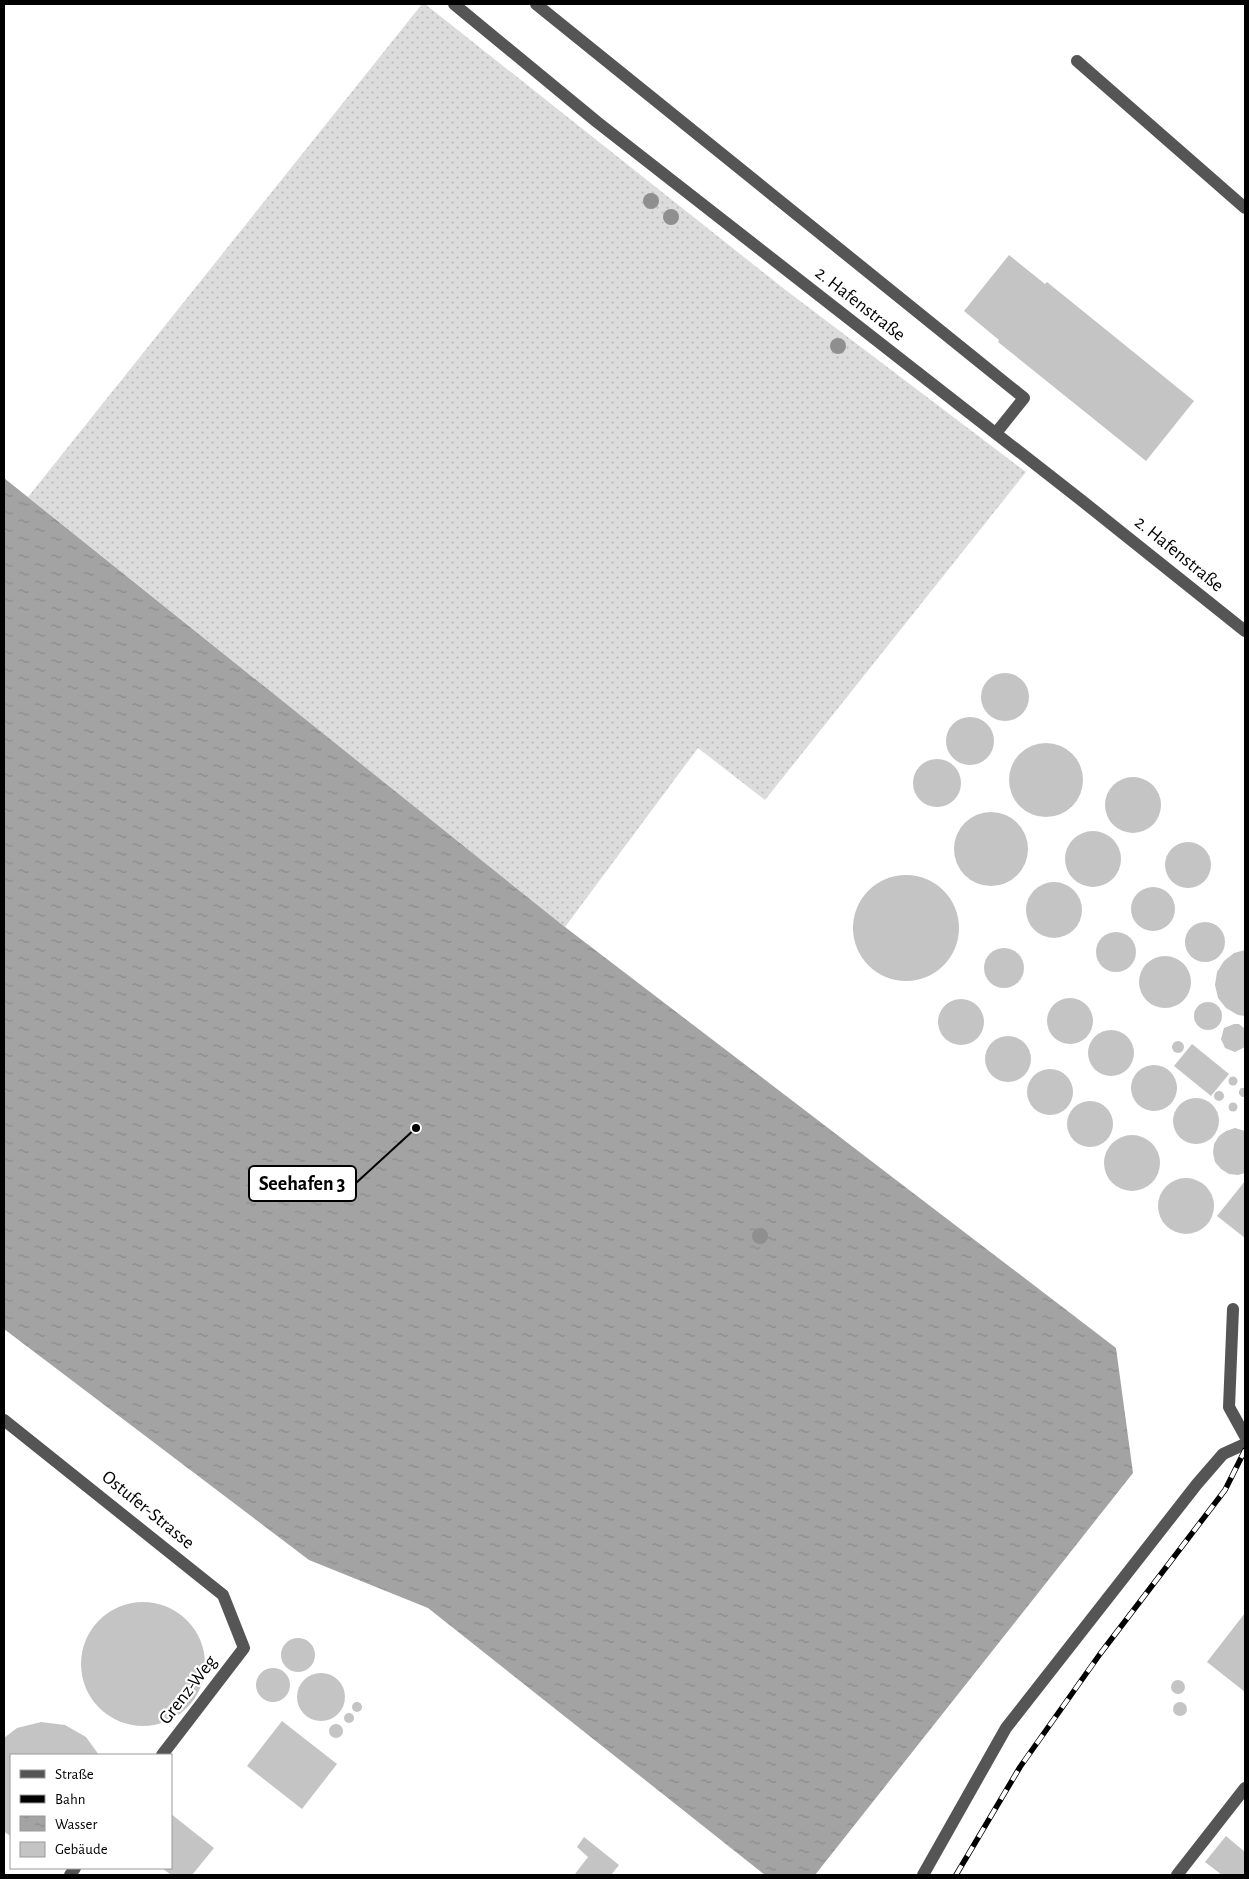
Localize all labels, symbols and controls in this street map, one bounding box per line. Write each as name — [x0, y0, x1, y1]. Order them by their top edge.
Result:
street label: 2. Hafenstraße — [811, 263, 909, 345]
street label: 2. Hafenstraße — [1131, 513, 1227, 595]
callout: Seehafen 3 — [249, 1166, 356, 1201]
text: Seehafen 3 — [259, 1174, 345, 1194]
street label: Ostufer-Strasse — [98, 1467, 198, 1553]
street label: Grenz-Weg — [155, 1651, 221, 1728]
legend — [10, 1754, 172, 1869]
text: Straße — [55, 1767, 94, 1782]
text: Bahn — [55, 1792, 85, 1807]
text: Wasser — [55, 1817, 98, 1832]
text: Gebäude — [55, 1842, 108, 1857]

